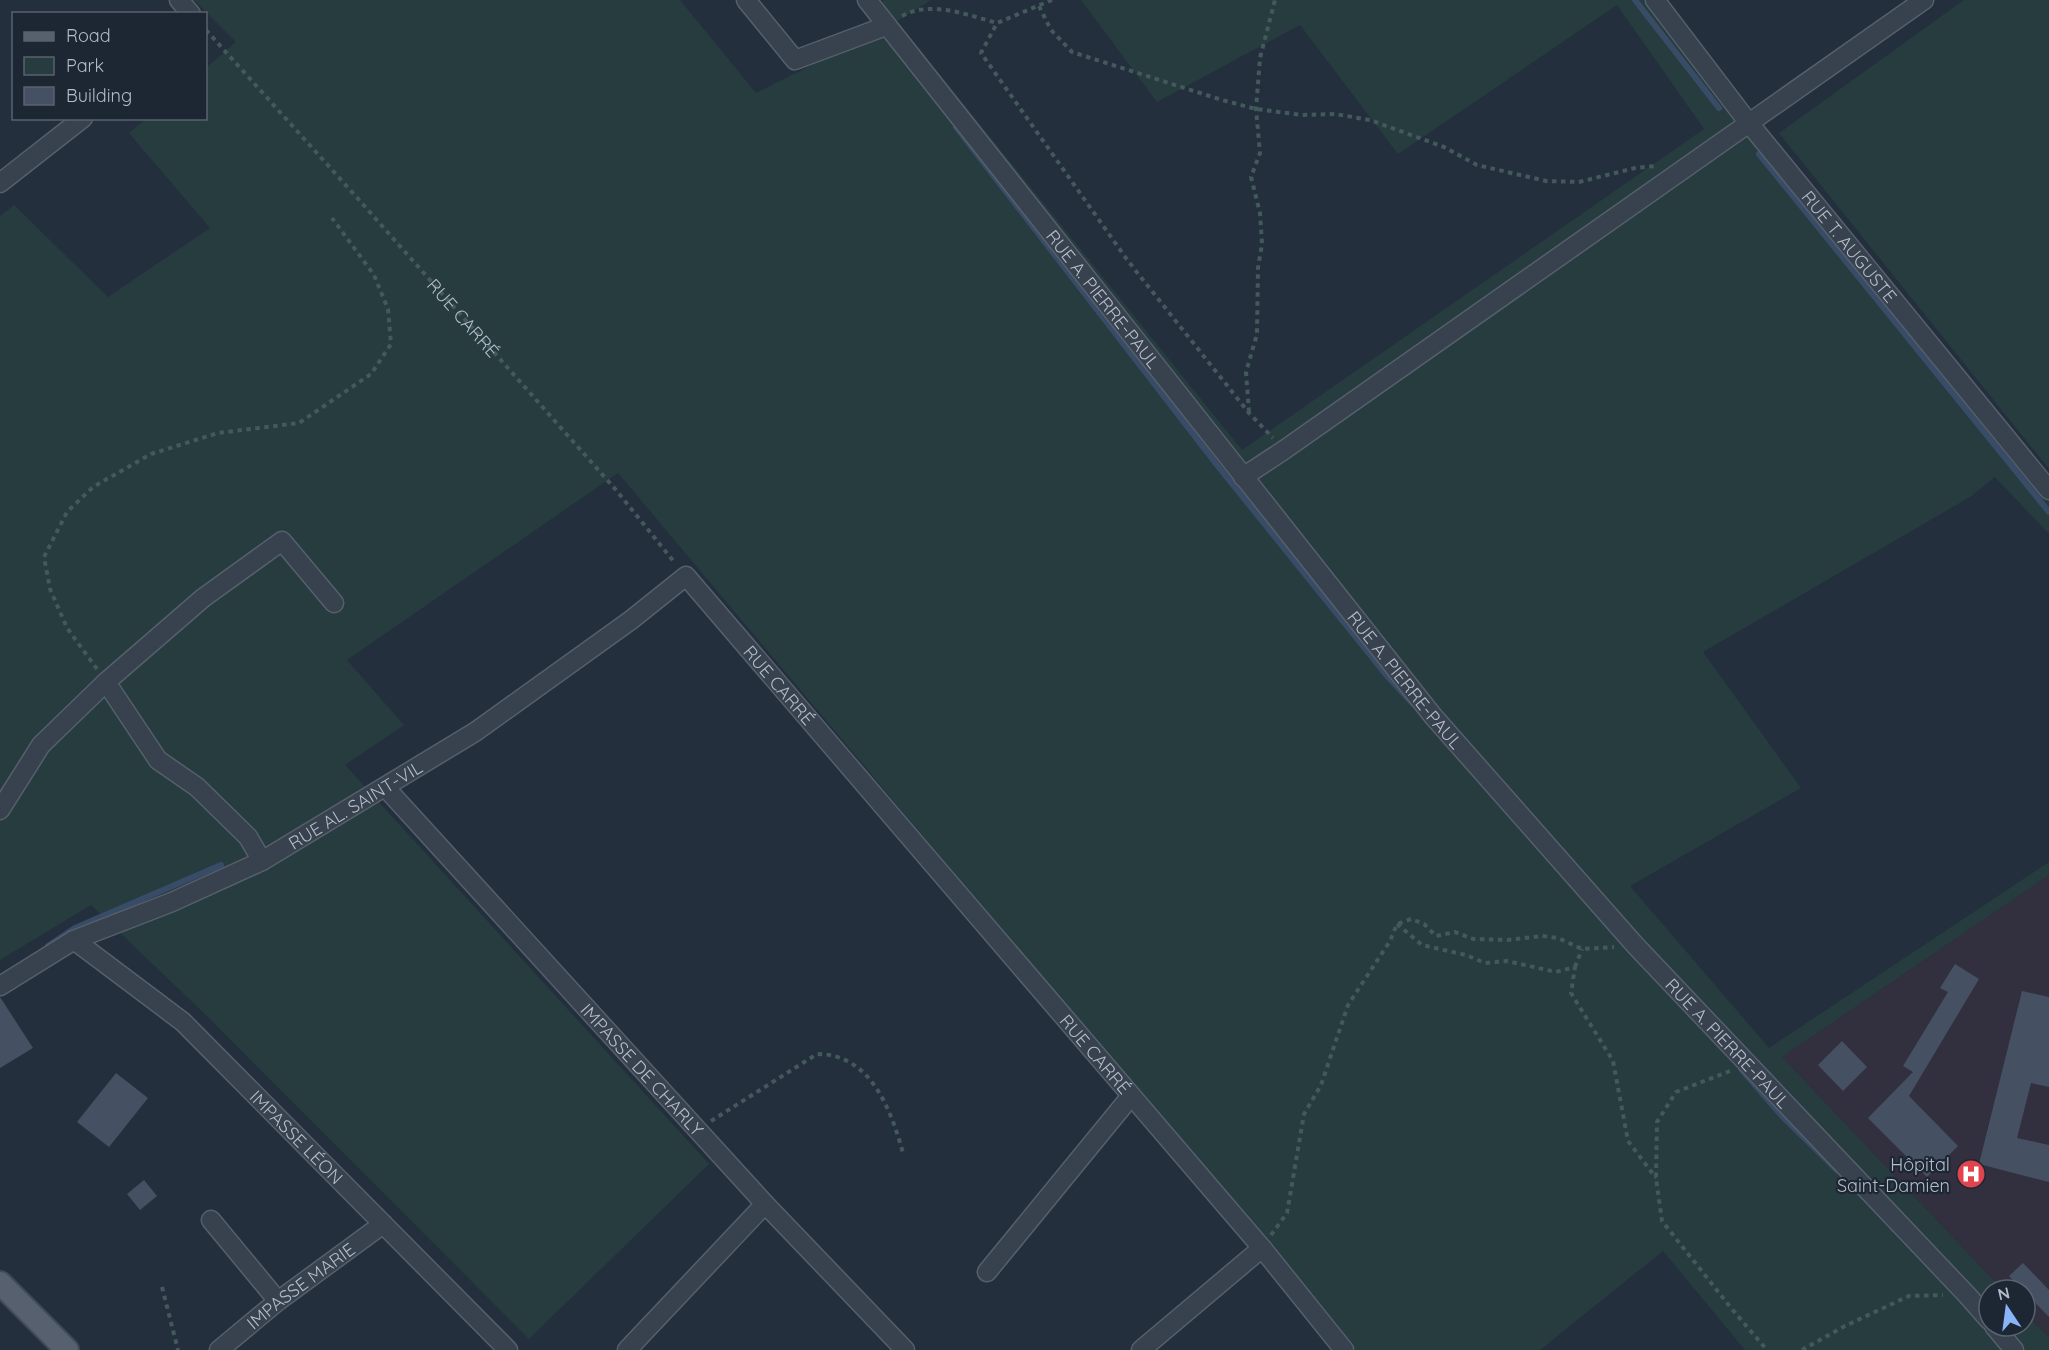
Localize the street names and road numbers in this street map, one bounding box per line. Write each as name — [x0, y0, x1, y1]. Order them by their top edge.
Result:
street label: RUE T. AUGUSTE — [1797, 186, 1902, 307]
street label: RUE A. PIERRE-PAUL — [1041, 225, 1165, 373]
street label: RUE CARRÉ — [422, 273, 504, 362]
street label: RUE A. PIERRE-PAUL — [1343, 606, 1468, 754]
street label: RUE CARRÉ — [739, 640, 820, 729]
street label: RUE AL. SAINT-VIL — [284, 755, 427, 854]
street label: RUE A. PIERRE-PAUL — [1661, 973, 1795, 1113]
street label: IMPASSE DE CHARLY — [576, 998, 709, 1141]
street label: RUE CARRÉ — [1055, 1009, 1136, 1098]
street label: IMPASSE LÉON — [245, 1085, 348, 1189]
street label: IMPASSE MARIE — [242, 1237, 359, 1334]

